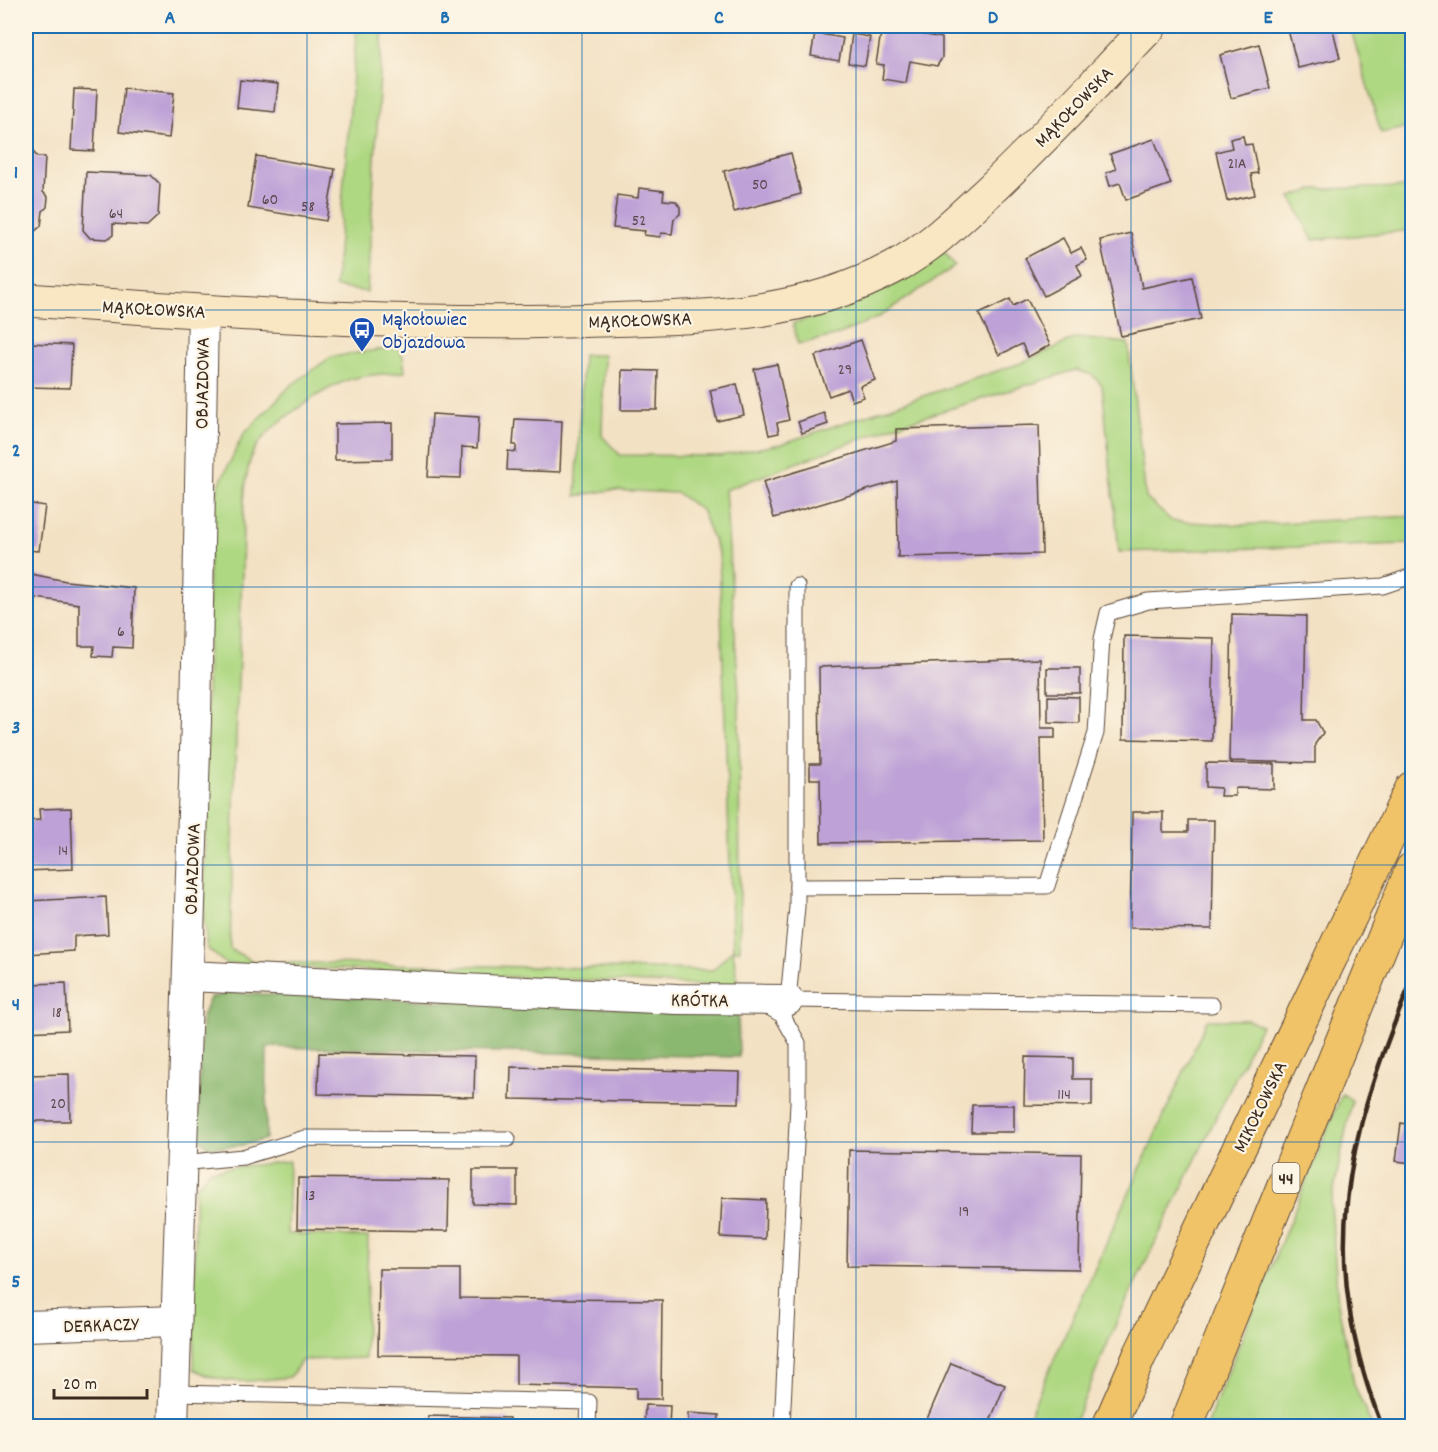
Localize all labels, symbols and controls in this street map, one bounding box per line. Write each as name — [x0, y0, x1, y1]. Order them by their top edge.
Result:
text: A — [165, 5, 176, 33]
text: B — [440, 5, 450, 33]
text: C — [714, 5, 724, 33]
text: D — [988, 5, 999, 33]
text: E — [1263, 5, 1273, 33]
street label: MĄKOŁOWSKA — [1029, 61, 1121, 155]
house number: 21A — [1227, 153, 1247, 176]
text: 1 — [14, 160, 18, 188]
house number: 50 — [752, 174, 768, 197]
house number: 60 — [262, 189, 278, 212]
house number: 58 — [301, 196, 315, 219]
house number: 64 — [109, 203, 123, 226]
house number: 52 — [632, 210, 646, 233]
street label: MĄKOŁOWSKA — [101, 294, 206, 328]
street label: MĄKOŁOWSKA — [588, 306, 693, 338]
place label: Mąkołowiec Objazdowa — [382, 307, 467, 358]
bus stop icon: Mąkołowiec Objazdowa — [347, 315, 377, 353]
street label: OBJAZDOWA — [189, 337, 219, 429]
house number: 29 — [838, 359, 852, 382]
text: 2 — [12, 438, 20, 466]
house number: 6 — [117, 621, 125, 644]
text: 3 — [12, 715, 20, 743]
street label: OBJAZDOWA — [178, 822, 210, 916]
house number: 14 — [58, 840, 68, 863]
street label: KRÓTKA — [671, 987, 729, 1017]
text: 4 — [12, 992, 20, 1020]
house number: 18 — [52, 1002, 62, 1025]
street label: MIKOŁOWSKA — [1227, 1057, 1296, 1158]
house number: 114 — [1057, 1084, 1071, 1107]
house number: 20 — [50, 1093, 66, 1116]
road number: 44 — [1272, 1163, 1300, 1193]
house number: 13 — [305, 1185, 315, 1208]
house number: 19 — [959, 1201, 969, 1224]
text: 5 — [11, 1269, 21, 1297]
street label: DERKACZY — [63, 1312, 140, 1342]
scale bar — [54, 1362, 147, 1400]
text: 20 m — [63, 1373, 97, 1398]

